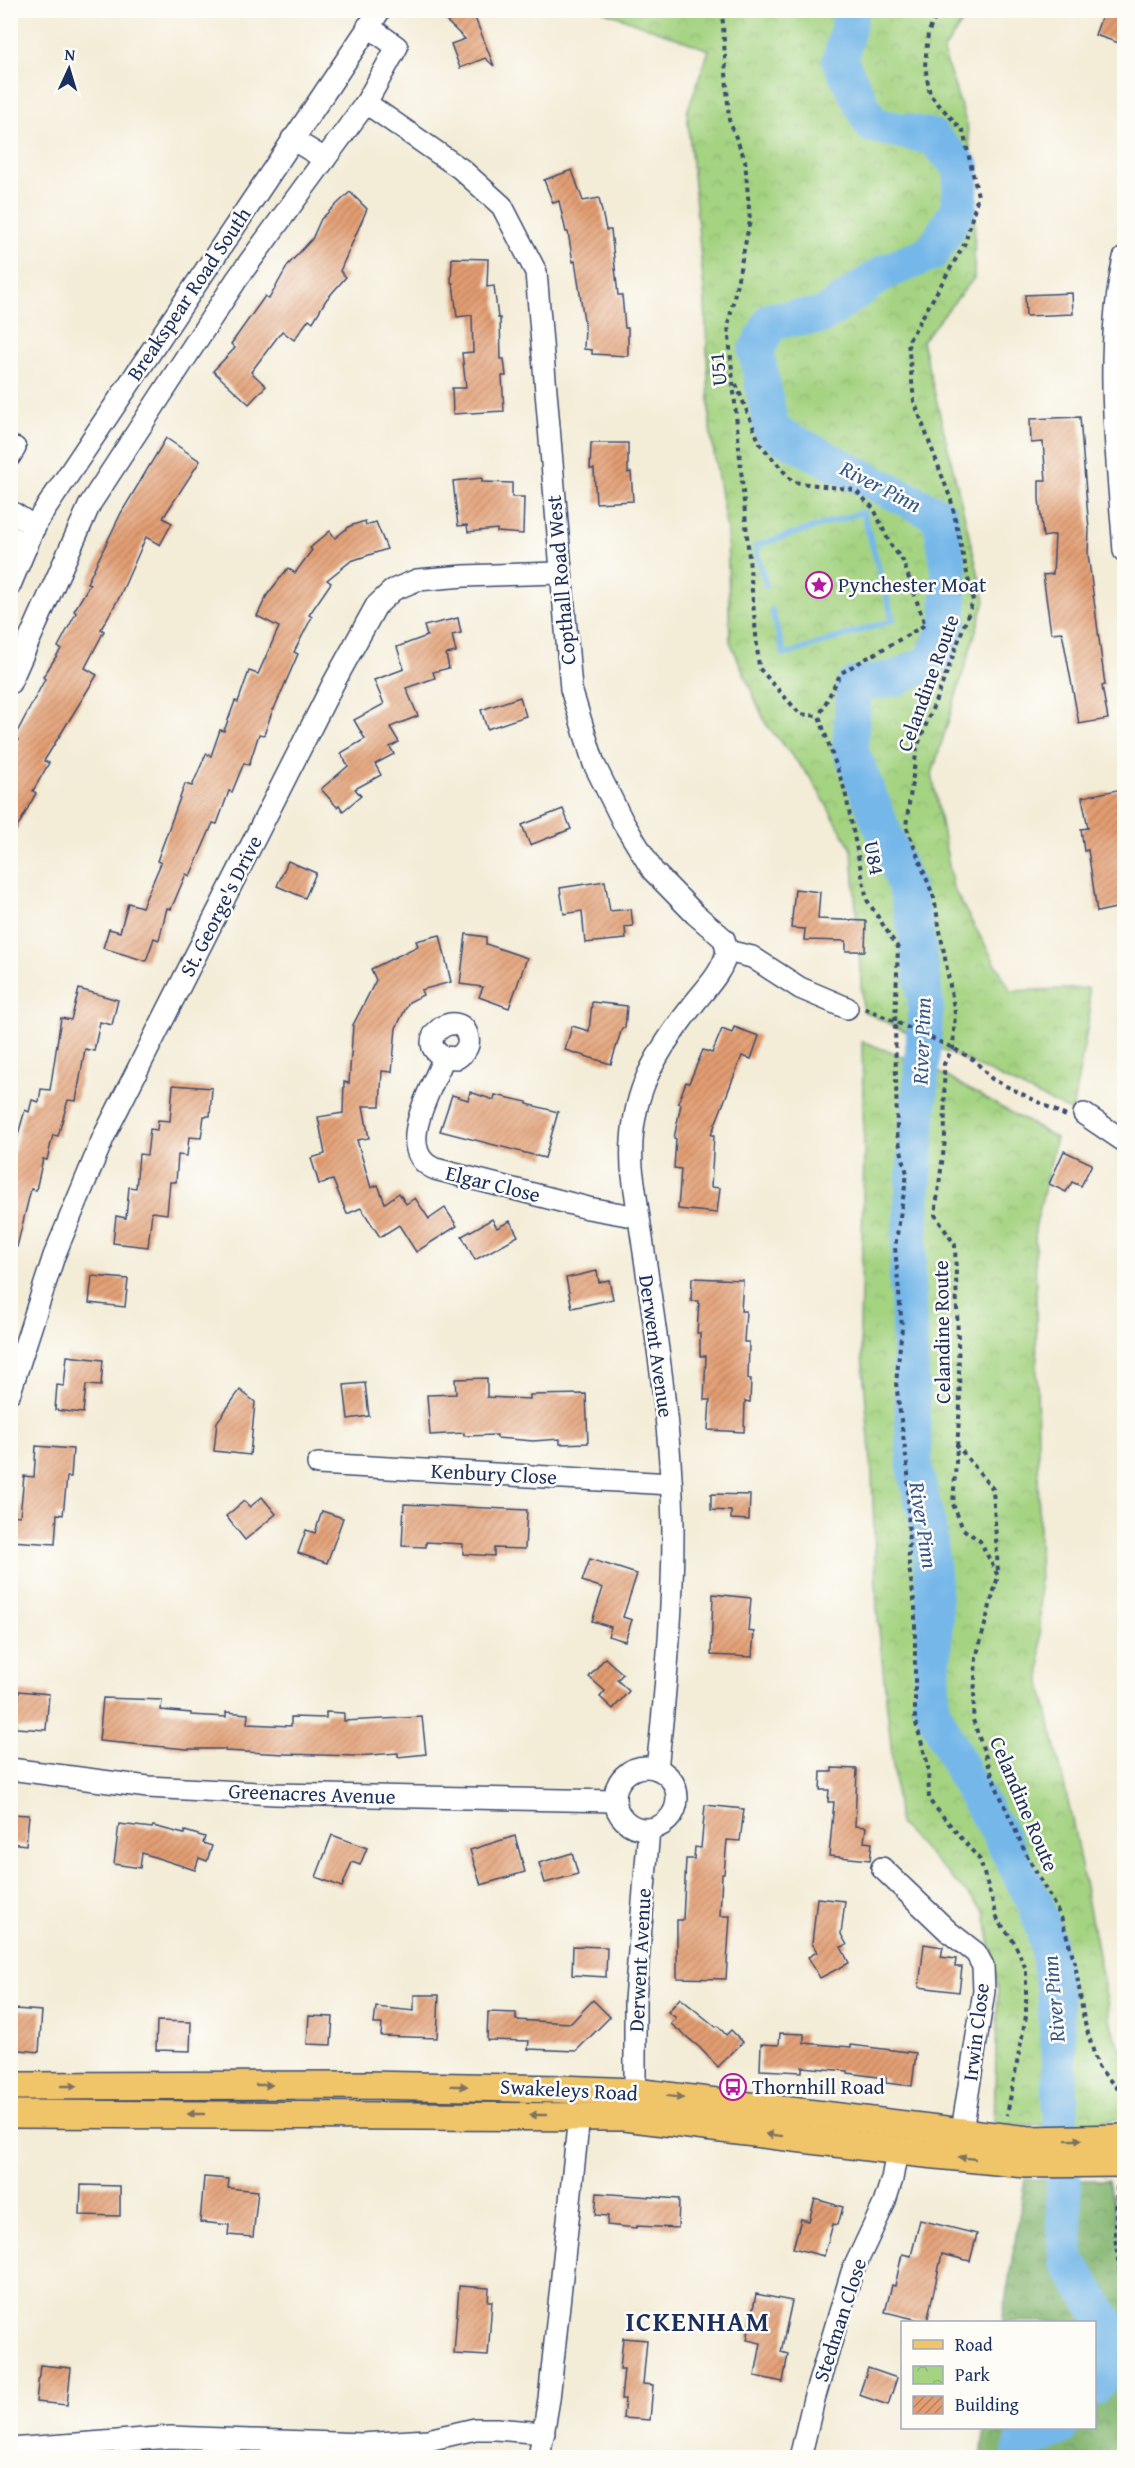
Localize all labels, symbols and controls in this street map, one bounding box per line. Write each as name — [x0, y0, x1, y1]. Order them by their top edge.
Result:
north arrow — [39, 39, 99, 99]
text: N — [64, 42, 77, 66]
street label: Breakspear Road South — [119, 201, 258, 387]
street label: U51 — [700, 350, 735, 388]
water label: River Pinn — [834, 451, 927, 520]
street label: Copthall Road West — [538, 493, 583, 666]
place label: Pynchester Moat — [838, 569, 987, 600]
place icon: Pynchester Moat — [804, 570, 834, 600]
street label: Celandine Route — [888, 610, 967, 756]
street label: St. George's Drive — [172, 830, 270, 982]
street label: U84 — [856, 838, 893, 878]
water label: River Pinn — [903, 997, 939, 1086]
street label: Elgar Close — [443, 1157, 544, 1210]
street label: Celandine Route — [925, 1260, 958, 1404]
street label: Derwent Avenue — [631, 1272, 682, 1420]
street label: Kenbury Close — [430, 1455, 558, 1492]
water label: River Pinn — [901, 1478, 947, 1571]
street label: Celandine Route — [982, 1732, 1067, 1876]
street label: Greenacres Avenue — [228, 1775, 396, 1812]
street label: Derwent Avenue — [620, 1887, 659, 2033]
water label: River Pinn — [1033, 1954, 1073, 2045]
street label: Irwin Close — [954, 1981, 997, 2083]
street label: Swakeleys Road — [499, 2070, 640, 2109]
place label: Thornhill Road — [752, 2071, 886, 2102]
bus stop icon: Thornhill Road — [718, 2072, 748, 2102]
one-way arrow — [254, 2080, 273, 2090]
one-way arrow — [59, 2081, 78, 2091]
one-way arrow — [449, 2081, 468, 2090]
one-way arrow — [665, 2092, 684, 2101]
one-way arrow — [186, 2109, 205, 2119]
one-way arrow — [528, 2110, 547, 2120]
one-way arrow — [764, 2130, 783, 2140]
one-way arrow — [1065, 2135, 1084, 2144]
one-way arrow — [958, 2153, 977, 2163]
street label: Stedman Close — [805, 2254, 874, 2386]
district label: ICKENHAM — [625, 2301, 771, 2341]
legend — [901, 2321, 1096, 2429]
text: Road — [955, 2331, 993, 2358]
text: Park — [955, 2361, 991, 2388]
text: Building — [955, 2391, 1019, 2418]

